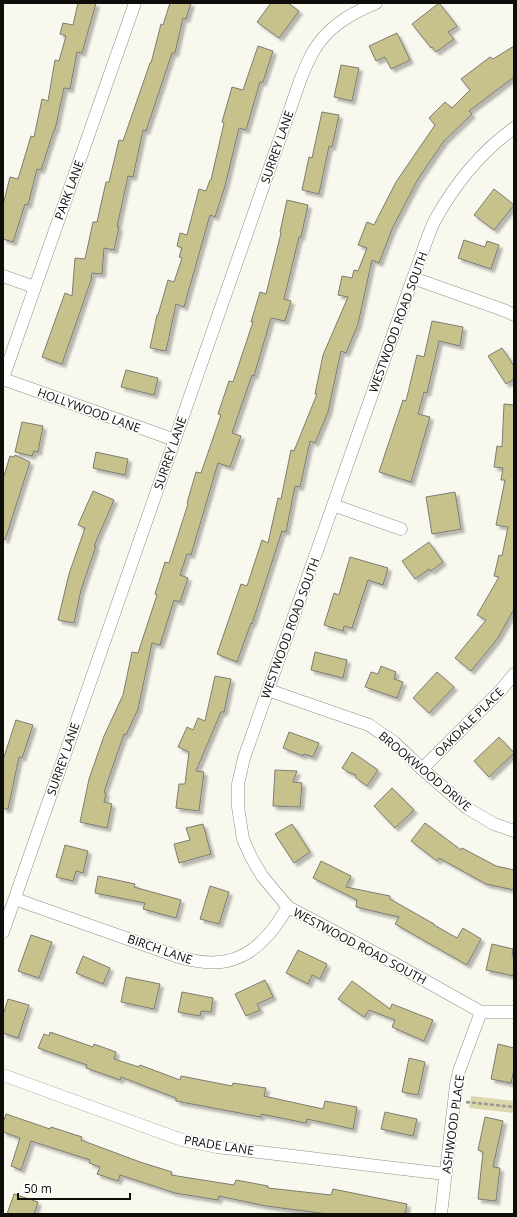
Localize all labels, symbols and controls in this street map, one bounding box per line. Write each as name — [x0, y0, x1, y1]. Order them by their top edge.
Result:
street label: SURREY LANE — [257, 108, 297, 186]
street label: PARK LANE — [50, 158, 88, 222]
street label: WESTWOOD ROAD SOUTH — [365, 249, 431, 395]
street label: HOLLYWOOD LANE — [35, 383, 143, 437]
street label: SURREY LANE — [150, 414, 190, 492]
street label: WESTWOOD ROAD SOUTH — [257, 555, 323, 701]
street label: OAKDALE PLACE — [430, 683, 508, 761]
street label: SURREY LANE — [43, 720, 83, 798]
street label: BROOKWOOD DRIVE — [375, 727, 475, 815]
street label: WESTWOOD ROAD SOUTH — [290, 904, 430, 988]
street label: BIRCH LANE — [125, 930, 195, 968]
street label: ASHWOOD PLACE — [438, 1073, 468, 1175]
street label: PRADE LANE — [183, 1131, 255, 1159]
scale bar — [18, 1175, 130, 1201]
text: 50 m — [24, 1180, 52, 1197]

